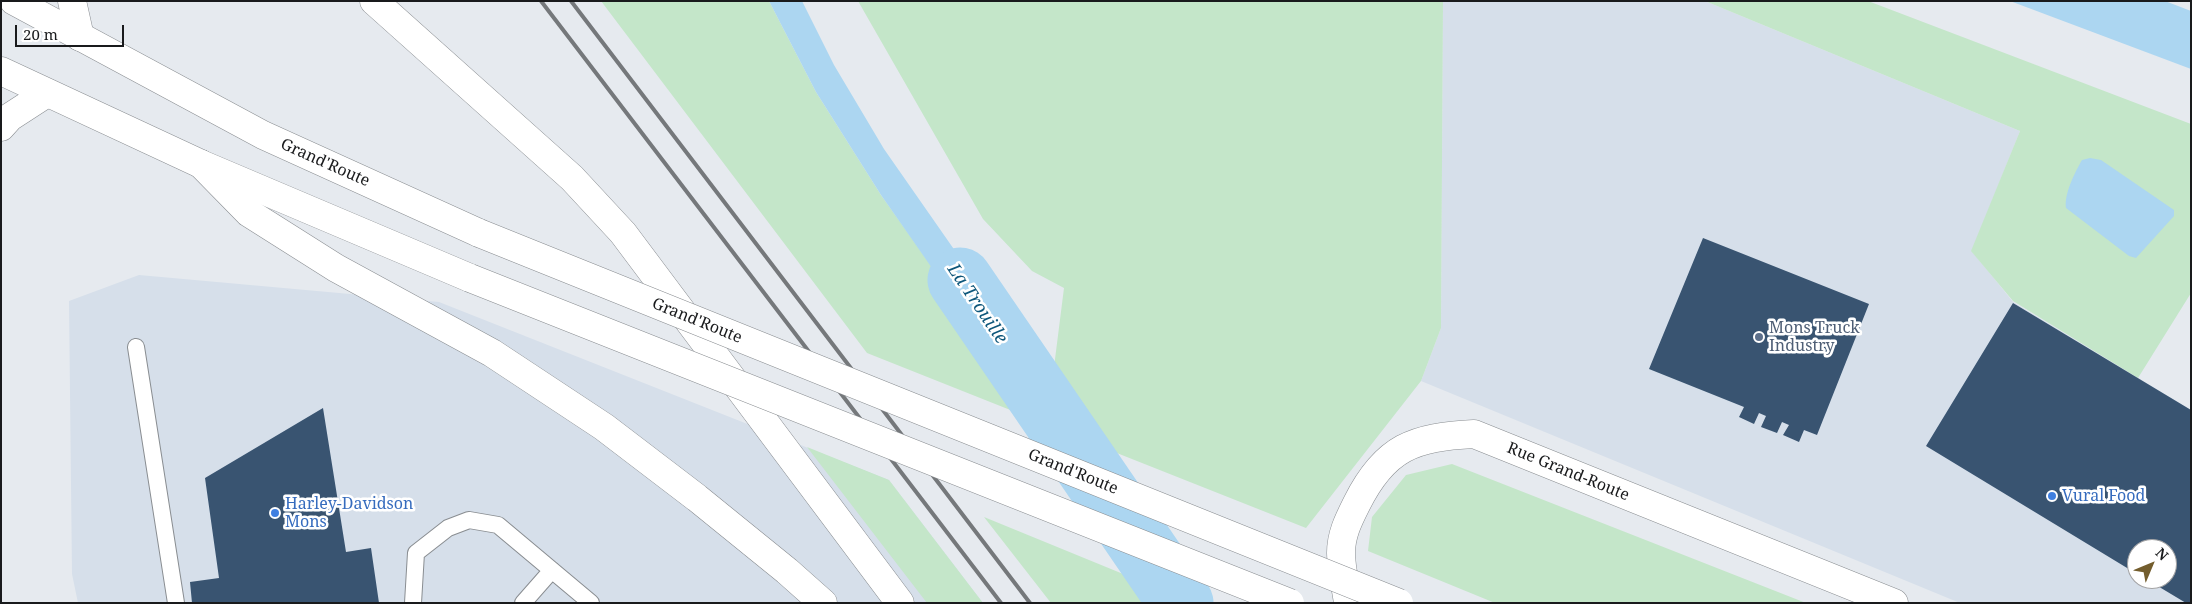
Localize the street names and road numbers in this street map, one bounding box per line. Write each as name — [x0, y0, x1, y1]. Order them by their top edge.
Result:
street label: Grand'Route — [278, 135, 372, 191]
street label: Grand'Route — [649, 294, 745, 348]
street label: Rue Grand-Route — [1504, 439, 1632, 505]
street label: Grand'Route — [1025, 445, 1121, 499]

